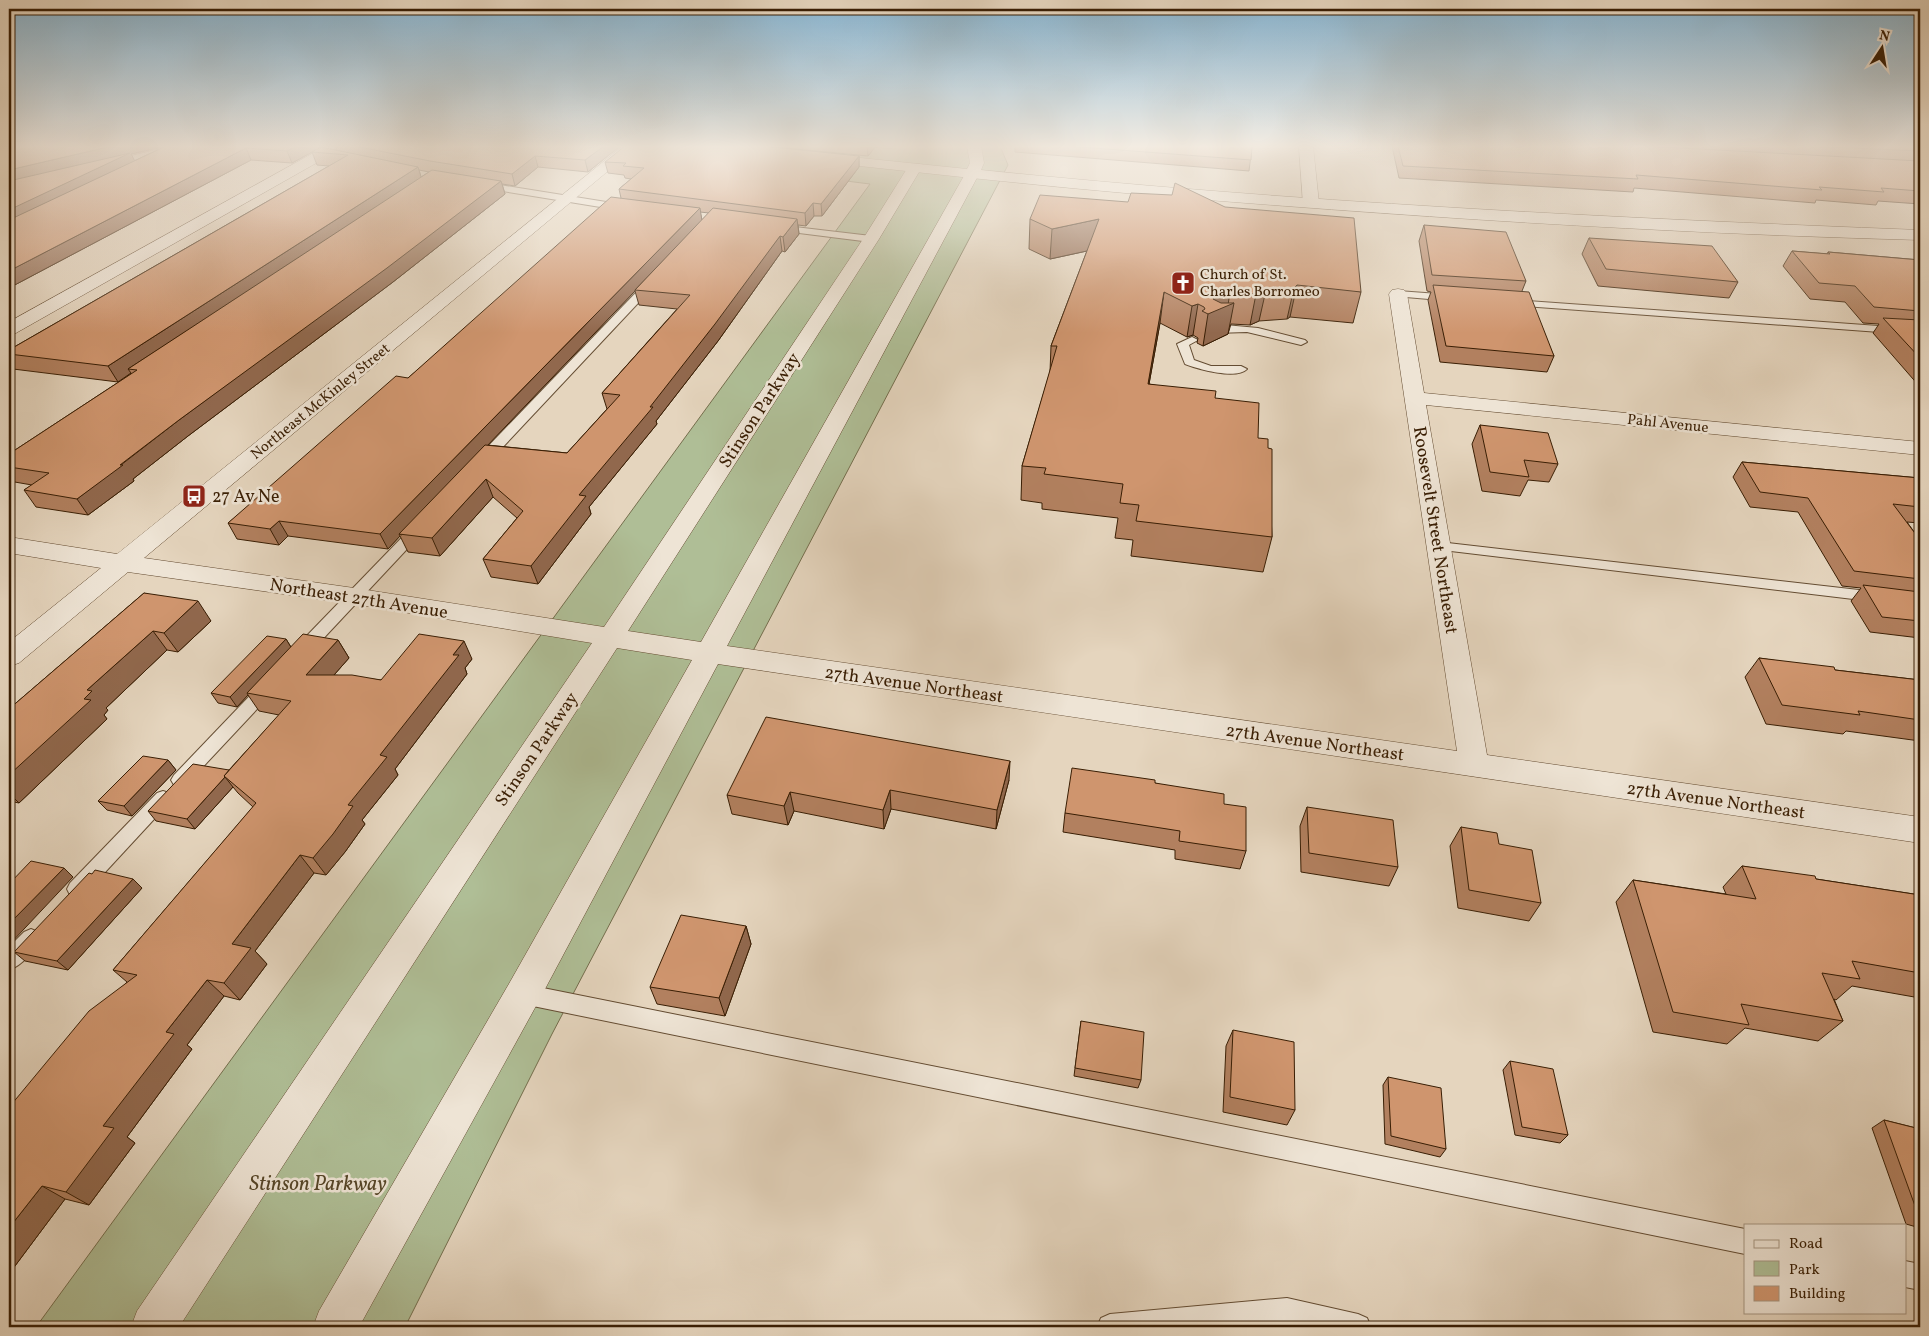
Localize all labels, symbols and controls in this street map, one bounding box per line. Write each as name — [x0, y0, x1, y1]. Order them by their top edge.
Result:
north arrow — [1856, 22, 1906, 72]
text: N — [1877, 26, 1891, 47]
place label: Church of St. Charles Borromeo — [1200, 265, 1320, 303]
church icon: Church of St. Charles Borromeo — [1170, 270, 1196, 296]
street label: Northeast McKinley Street — [247, 339, 395, 465]
street label: Stinson Parkway — [714, 348, 807, 473]
street label: Pahl Avenue — [1626, 410, 1710, 439]
street label: Roosevelt Street Northeast — [1406, 425, 1463, 636]
bus stop icon: 27 Av Ne — [181, 483, 207, 509]
place label: 27 Av Ne — [212, 485, 280, 510]
street label: Northeast 27th Avenue — [268, 573, 450, 626]
street label: 27th Avenue Northeast — [823, 661, 1005, 710]
street label: Stinson Parkway — [490, 688, 585, 812]
street label: 27th Avenue Northeast — [1224, 719, 1406, 768]
street label: 27th Avenue Northeast — [1625, 777, 1807, 826]
park label: Stinson Parkway — [249, 1170, 387, 1199]
legend — [1744, 1224, 1906, 1314]
text: Road — [1789, 1234, 1823, 1255]
text: Park — [1789, 1260, 1820, 1281]
text: Building — [1789, 1284, 1846, 1305]

